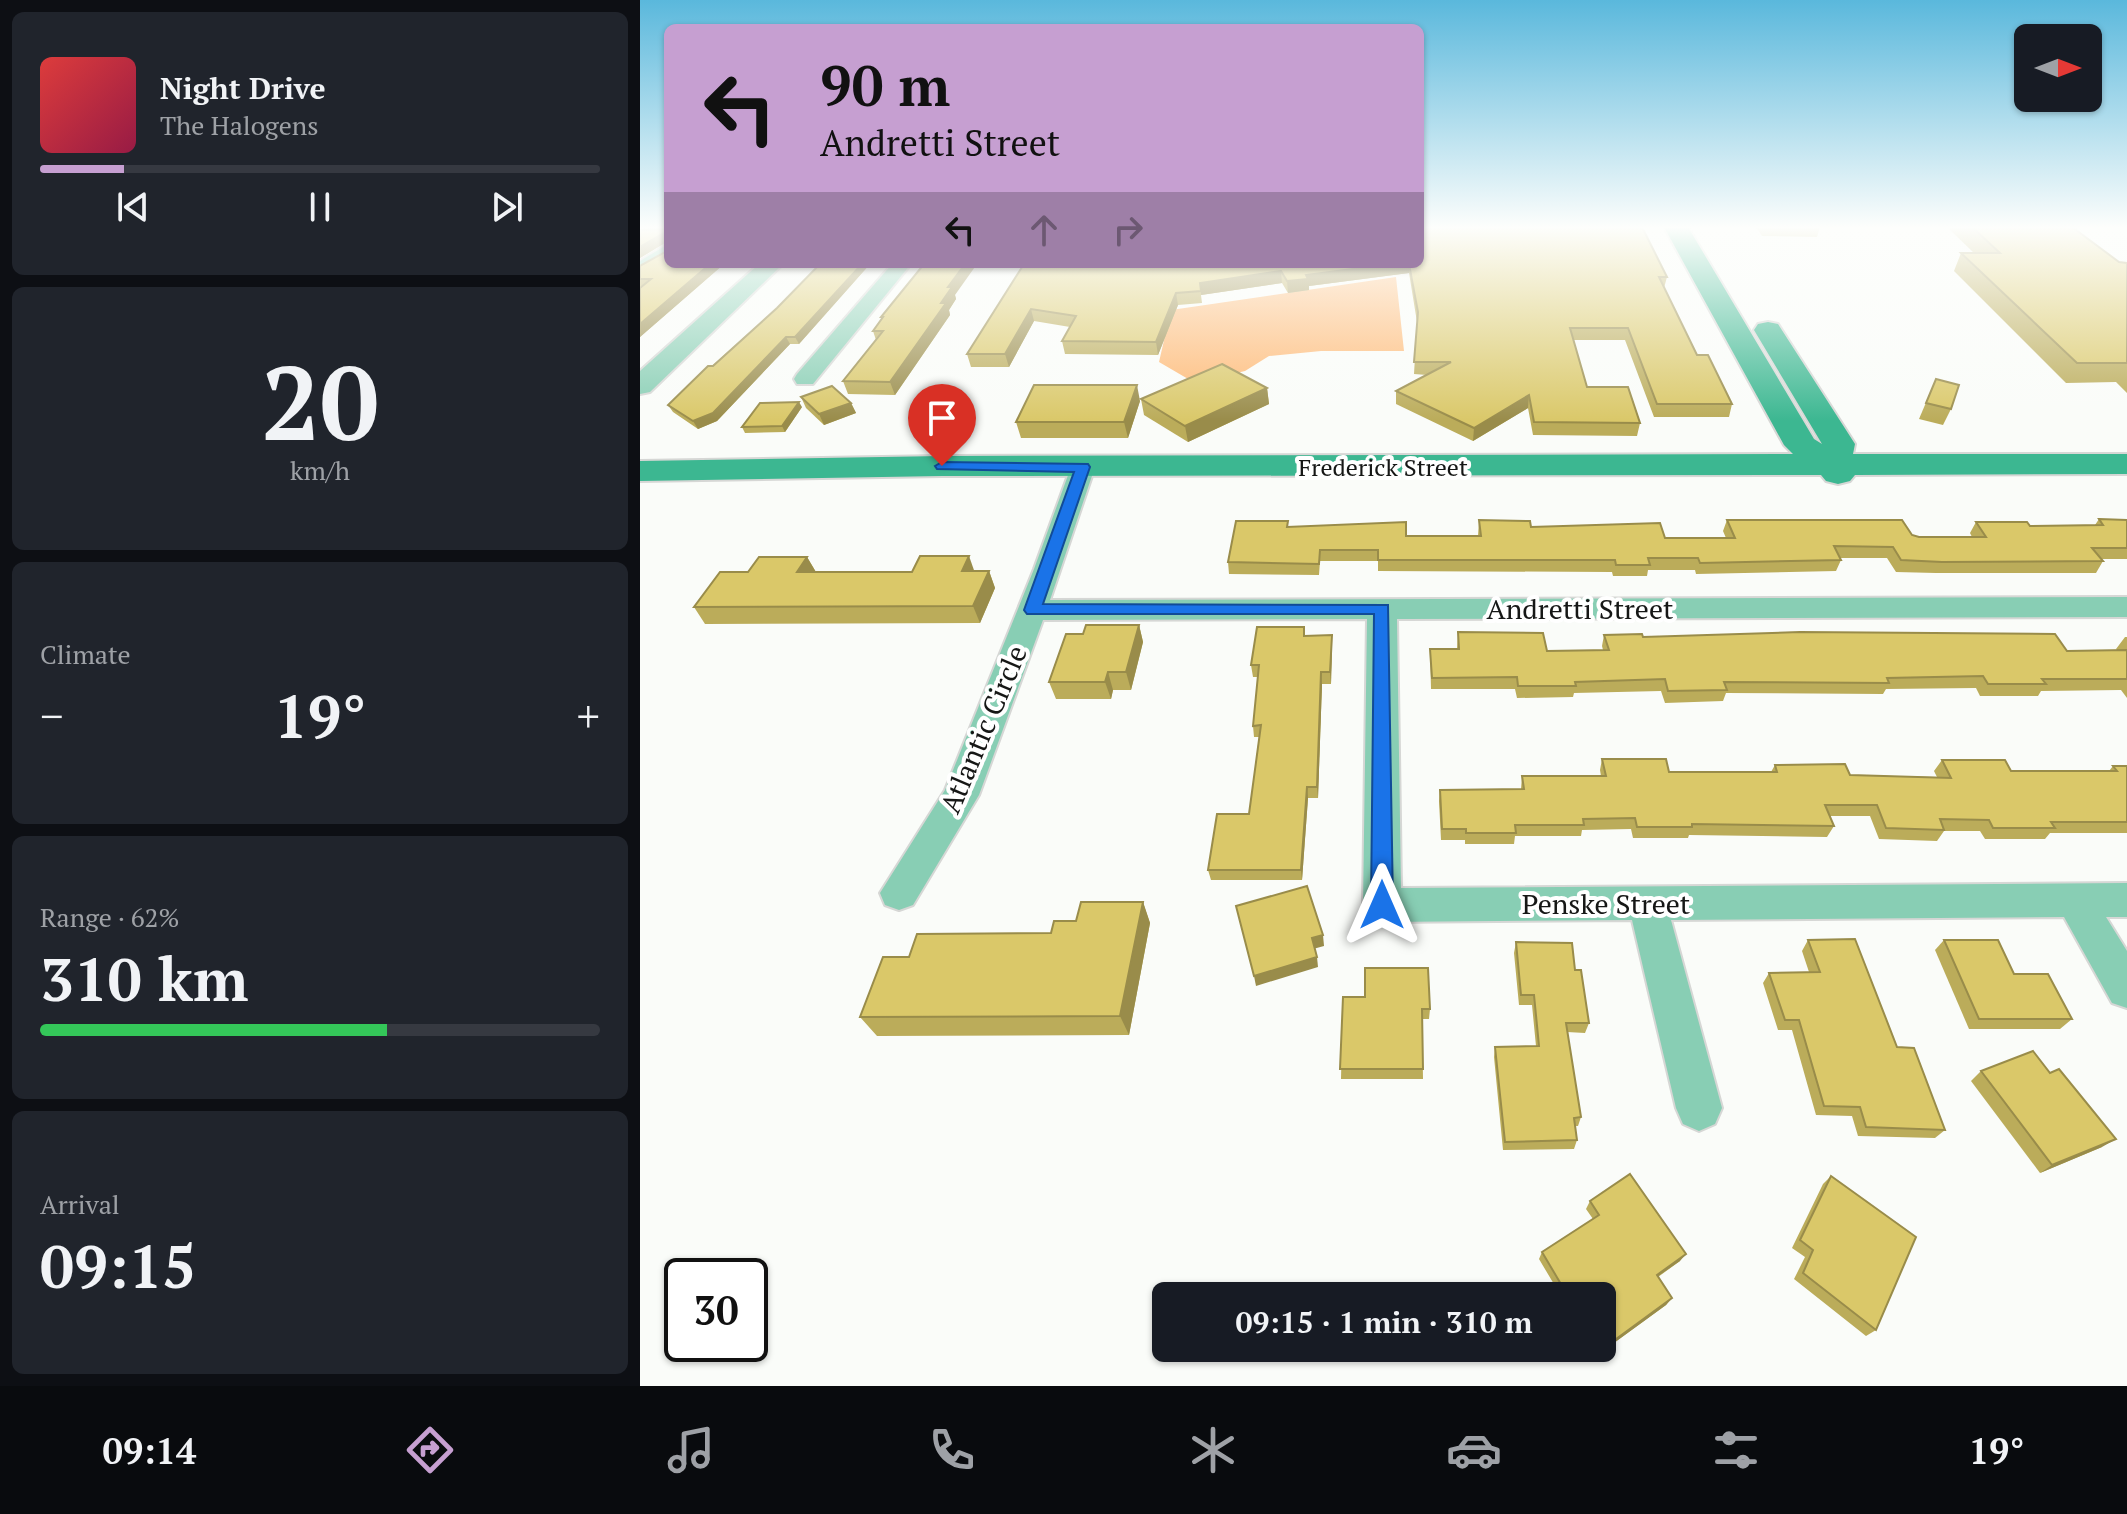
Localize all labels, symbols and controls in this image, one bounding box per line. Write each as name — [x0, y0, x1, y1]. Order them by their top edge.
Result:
north arrow — [2014, 24, 2102, 112]
map controls — [2014, 24, 2102, 112]
text: 90 m — [820, 48, 950, 122]
icon: left — [688, 56, 792, 160]
text: Night Drive — [160, 68, 326, 108]
text: The Halogens — [160, 108, 318, 142]
text: Andretti Street — [820, 119, 1060, 166]
icon: previous — [111, 185, 155, 229]
icon: pause — [298, 185, 342, 229]
icon: next — [485, 185, 529, 229]
icon: left — [938, 208, 982, 252]
icon: ahead — [1022, 208, 1066, 252]
icon: right — [1106, 208, 1150, 252]
text: 20 — [261, 332, 379, 470]
pin — [908, 384, 976, 466]
icon: arrive — [920, 396, 964, 440]
street label: Frederick Street — [1298, 451, 1468, 483]
text: km/h — [290, 453, 350, 487]
street label: Andretti Street — [1487, 590, 1674, 627]
text: Climate — [40, 637, 131, 671]
street label: Atlantic Circle — [931, 639, 1035, 819]
text: 19° — [274, 676, 366, 755]
text: − — [40, 686, 63, 745]
text: + — [577, 686, 600, 745]
position arrow — [1340, 863, 1424, 947]
street label: Penske Street — [1522, 885, 1691, 922]
text: Range · 62% — [40, 900, 179, 934]
text: 310 km — [40, 939, 248, 1018]
text: Arrival — [40, 1187, 120, 1221]
text: 09:15 — [40, 1226, 196, 1305]
speed limit sign: 30 — [664, 1258, 768, 1362]
text: 09:15 · 1 min · 310 m — [1236, 1302, 1532, 1342]
icon: directions — [402, 1422, 458, 1478]
icon: music — [663, 1422, 719, 1478]
icon: phone — [924, 1422, 980, 1478]
icon: climate — [1185, 1422, 1241, 1478]
icon: car — [1446, 1422, 1502, 1478]
icon: filters — [1708, 1422, 1764, 1478]
text: 09:14 — [103, 1427, 196, 1474]
text: 19° — [1969, 1427, 2024, 1474]

